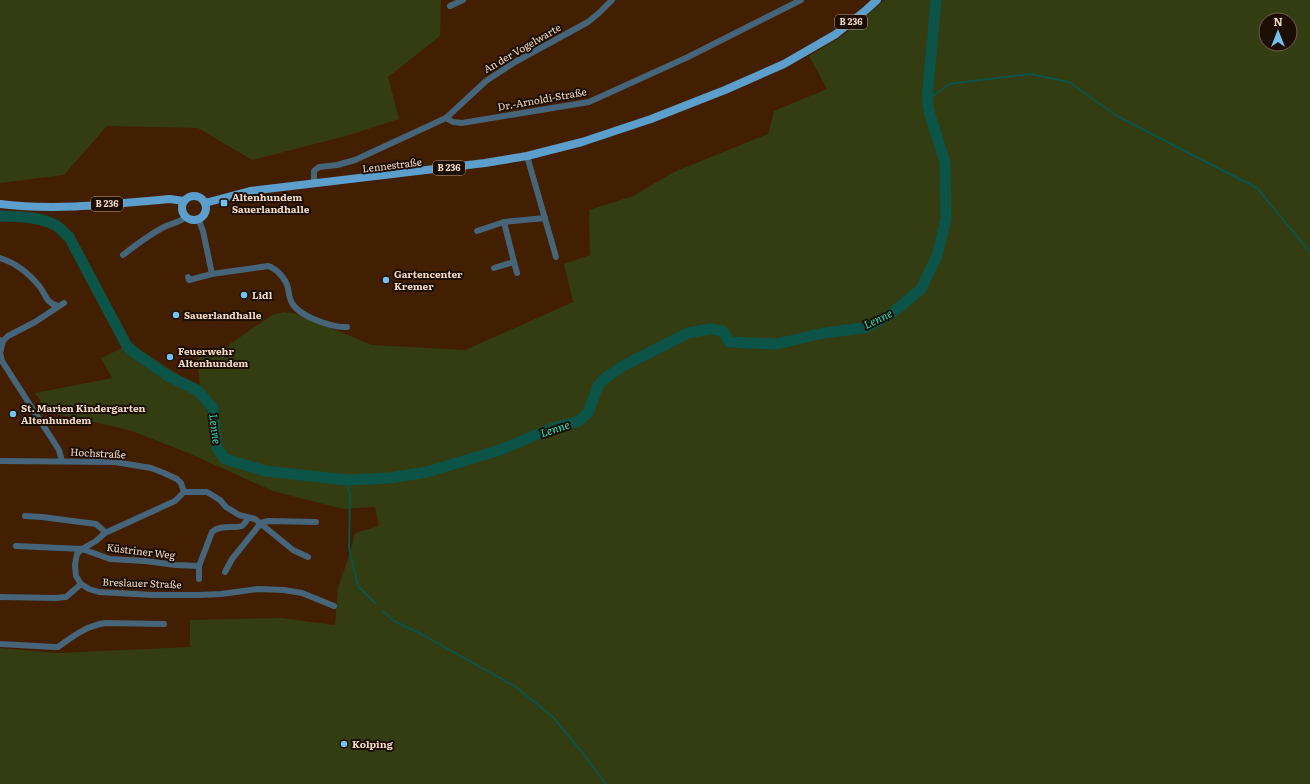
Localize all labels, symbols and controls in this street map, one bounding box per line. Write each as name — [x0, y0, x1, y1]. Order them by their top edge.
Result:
north arrow — [1258, 12, 1298, 52]
text: N — [1273, 13, 1283, 29]
road number: B 236 — [835, 15, 867, 29]
street label: An der Vogelwarte — [480, 19, 563, 76]
street label: Dr.-Arnoldi-Straße — [496, 83, 588, 114]
street label: Lennestraße — [361, 153, 423, 176]
road number: B 236 — [433, 161, 465, 175]
place label: Altenhundem Sauerlandhalle — [232, 189, 310, 216]
road number: B 236 — [91, 197, 123, 211]
marker: Altenhundem Sauerlandhalle — [219, 198, 229, 208]
place label: Gartencenter Kremer — [394, 266, 463, 293]
marker: Gartencenter Kremer — [381, 275, 391, 285]
place label: Lidl — [252, 287, 273, 302]
marker: Lidl — [239, 290, 249, 300]
water label: Lenne — [861, 304, 895, 332]
place label: Sauerlandhalle — [184, 307, 262, 322]
marker: Sauerlandhalle — [171, 310, 181, 320]
place label: Feuerwehr Altenhundem — [178, 343, 248, 370]
marker: Feuerwehr Altenhundem — [165, 352, 175, 362]
place label: St. Marien Kindergarten Altenhundem — [21, 400, 146, 427]
marker: St. Marien Kindergarten Altenhundem — [8, 409, 18, 419]
water label: Lenne — [206, 413, 226, 445]
water label: Lenne — [538, 416, 571, 440]
street label: Hochstraße — [70, 444, 126, 461]
street label: Küstriner Weg — [106, 539, 177, 562]
street label: Breslauer Straße — [102, 574, 182, 591]
place label: Kolping — [352, 736, 394, 751]
marker: Kolping — [339, 739, 349, 749]

